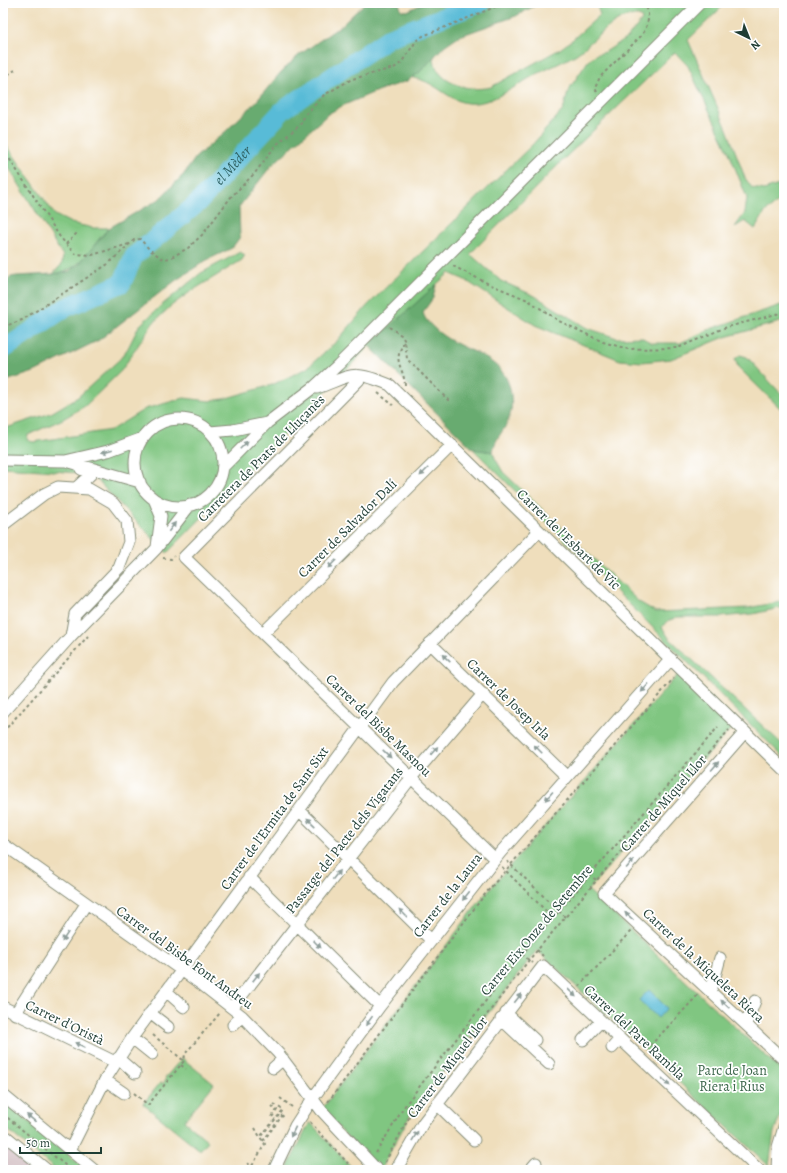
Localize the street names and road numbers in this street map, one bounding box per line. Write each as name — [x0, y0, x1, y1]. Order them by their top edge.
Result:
street label: Carretera de Prats de Lluçanès — [193, 390, 329, 526]
street label: Carrer de Salvador Dalí — [294, 475, 401, 582]
street label: Carrer de l'Esbart de Vic — [513, 485, 625, 594]
street label: Carrer de Josep Irla — [462, 654, 555, 745]
street label: Carrer del Bisbe Masnou — [322, 670, 436, 781]
street label: Carrer de l'Ermita de Sant Sixt — [216, 742, 333, 894]
street label: Carrer de Miquel Llor — [616, 750, 711, 856]
street label: Passatge del Pacte dels Vigatans — [281, 763, 408, 918]
street label: Carrer de la Laura — [408, 849, 487, 942]
street label: Carrer Eix Onze de Setembre — [476, 861, 597, 1000]
street label: Carrer del Bisbe Font Andreu — [112, 901, 257, 1014]
street label: Carrer de la Miqueleta Riera — [639, 904, 769, 1027]
street label: Carrer del Pare Rambla — [580, 980, 690, 1085]
street label: Carrer d'Oristà — [22, 995, 108, 1050]
street label: Carrer de Miquel Llor — [403, 1012, 492, 1122]

